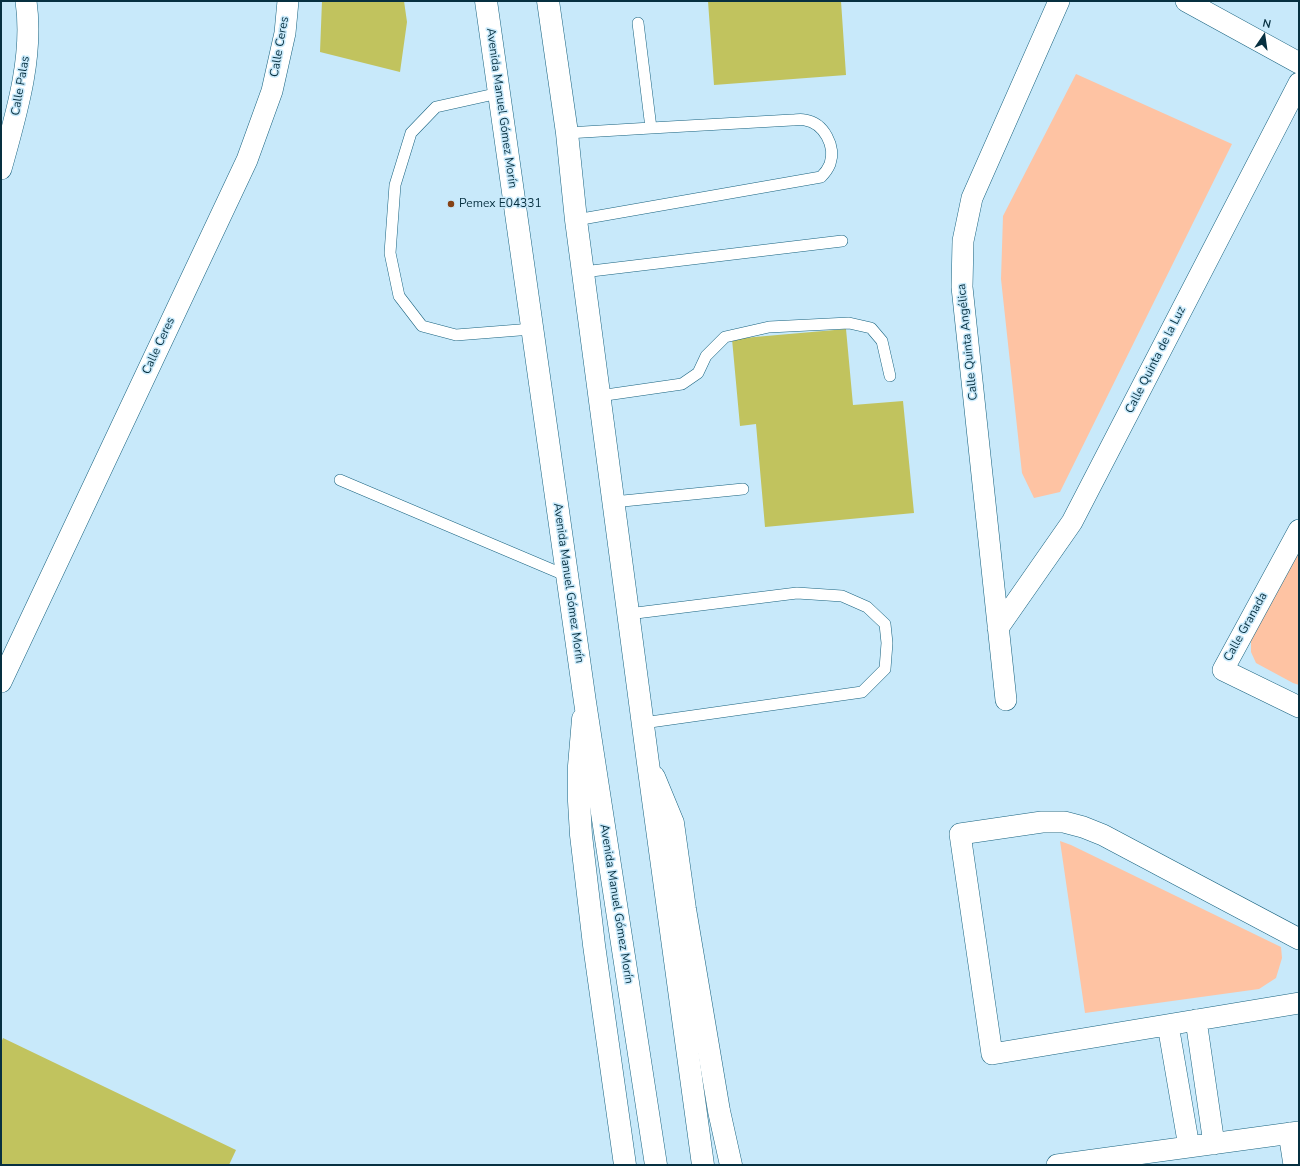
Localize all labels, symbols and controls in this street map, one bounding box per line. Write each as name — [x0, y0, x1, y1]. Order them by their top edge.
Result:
street label: Calle Ceres — [268, 16, 292, 78]
north arrow — [1244, 16, 1284, 56]
text: N — [1261, 16, 1273, 32]
street label: Avenida Manuel Gómez Morín — [483, 27, 519, 189]
street label: Calle Palas — [9, 55, 33, 117]
place label: Pemex E04331 — [459, 197, 542, 211]
marker: Pemex E04331 — [446, 199, 456, 209]
street label: Calle Quinta Angélica — [955, 283, 981, 401]
street label: Calle Quinta de la Luz — [1123, 304, 1189, 416]
street label: Calle Ceres — [140, 315, 178, 377]
street label: Avenida Manuel Gómez Morín — [550, 502, 586, 664]
street label: Calle Granada — [1221, 590, 1271, 664]
street label: Avenida Manuel Gómez Morín — [596, 823, 636, 985]

